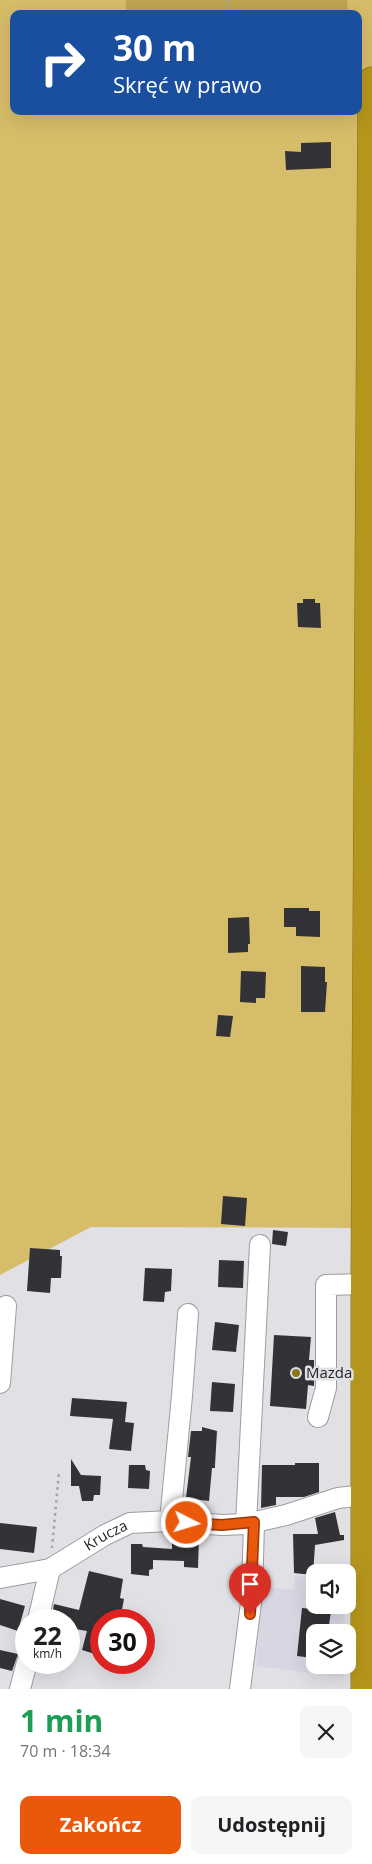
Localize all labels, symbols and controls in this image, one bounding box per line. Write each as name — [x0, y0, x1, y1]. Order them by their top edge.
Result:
text: 30 m — [113, 24, 196, 71]
icon: right — [30, 30, 95, 95]
text: Skręć w prawo — [113, 69, 262, 99]
place label: Mazda — [306, 1362, 352, 1382]
marker: Mazda — [290, 1367, 302, 1379]
position arrow — [160, 1496, 212, 1548]
street label: Krucza — [80, 1515, 131, 1555]
pin — [229, 1563, 271, 1614]
map controls — [306, 1564, 356, 1674]
button: sound — [306, 1564, 356, 1614]
icon: arrive — [236, 1570, 264, 1598]
speed limit sign: 30 — [90, 1609, 155, 1674]
text: 22 — [33, 1618, 62, 1652]
button: layers — [306, 1624, 356, 1674]
text: km/h — [33, 1645, 62, 1662]
text: 1 min — [20, 1700, 103, 1741]
button: close — [300, 1706, 352, 1758]
text: 70 m · 18:34 — [20, 1740, 111, 1762]
button: Zakończ — [20, 1796, 181, 1854]
button: Udostępnij — [191, 1796, 352, 1854]

